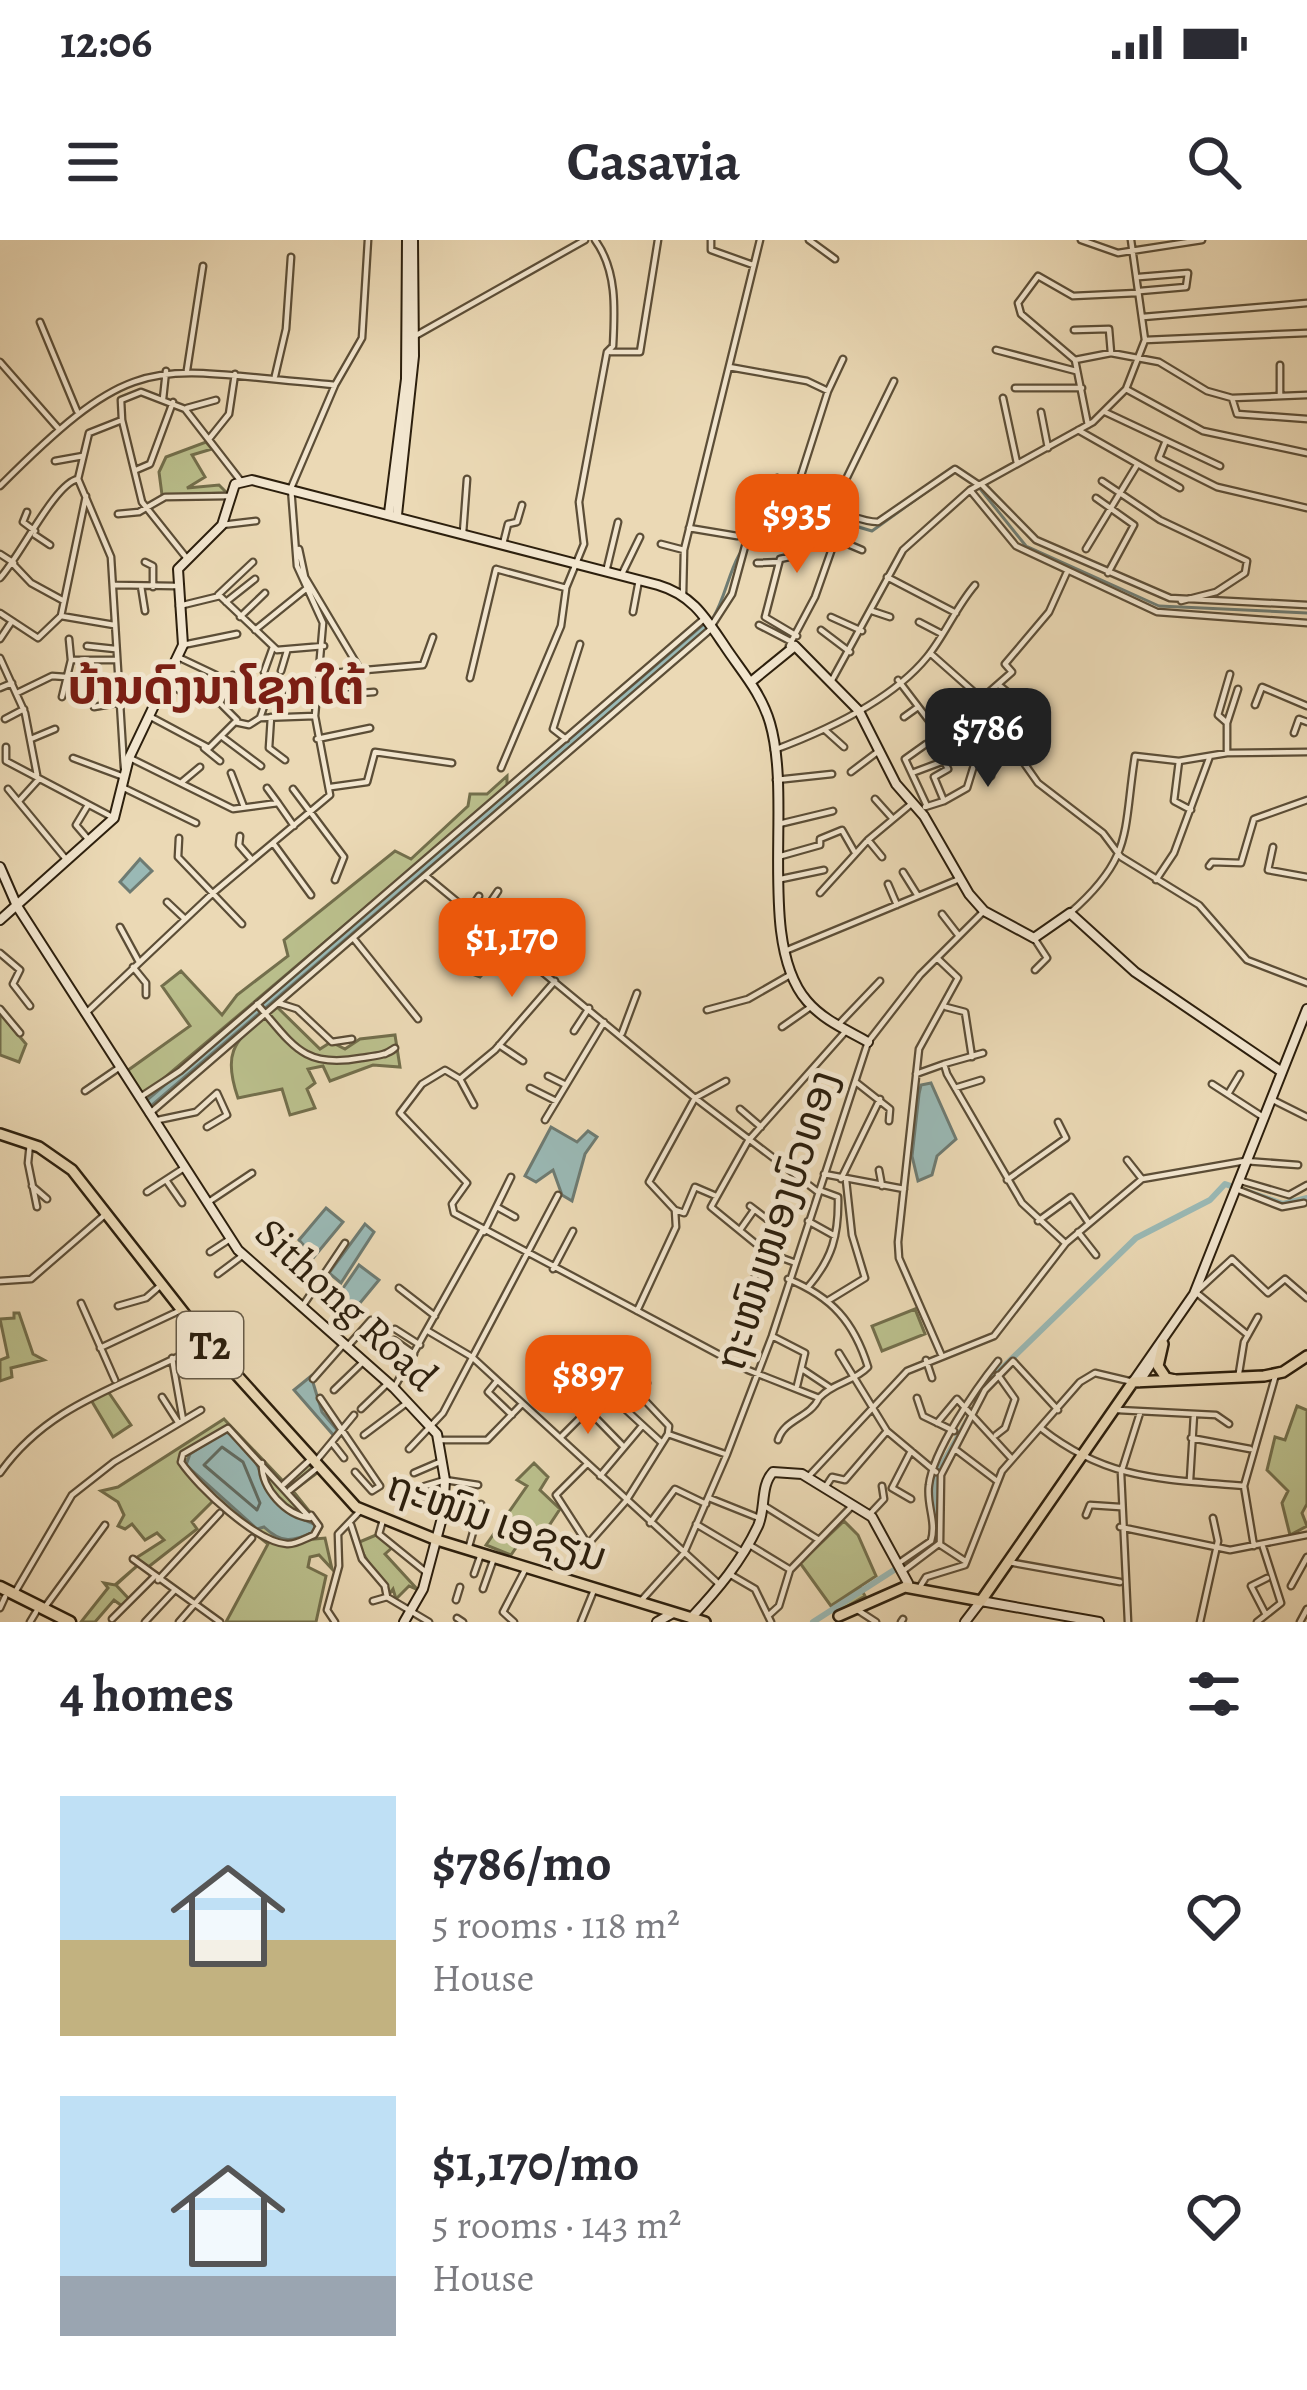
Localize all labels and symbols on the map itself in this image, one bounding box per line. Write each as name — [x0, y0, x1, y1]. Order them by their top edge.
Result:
pin: $935 — [726, 474, 868, 576]
district label: ບ້ານດົງນາໂຊກໃຕ້ — [68, 655, 365, 721]
pin: $786 — [917, 688, 1059, 790]
pin: $1,170 — [414, 898, 610, 1000]
street label: ຖະໜົນໜອງບົວທອງ — [702, 1063, 852, 1377]
street label: Sithong Road — [243, 1204, 451, 1404]
road number: T2 — [177, 1312, 243, 1378]
pin: $897 — [517, 1335, 659, 1437]
street label: ຖະໜົນ ເອຊຽນ — [379, 1457, 615, 1585]

